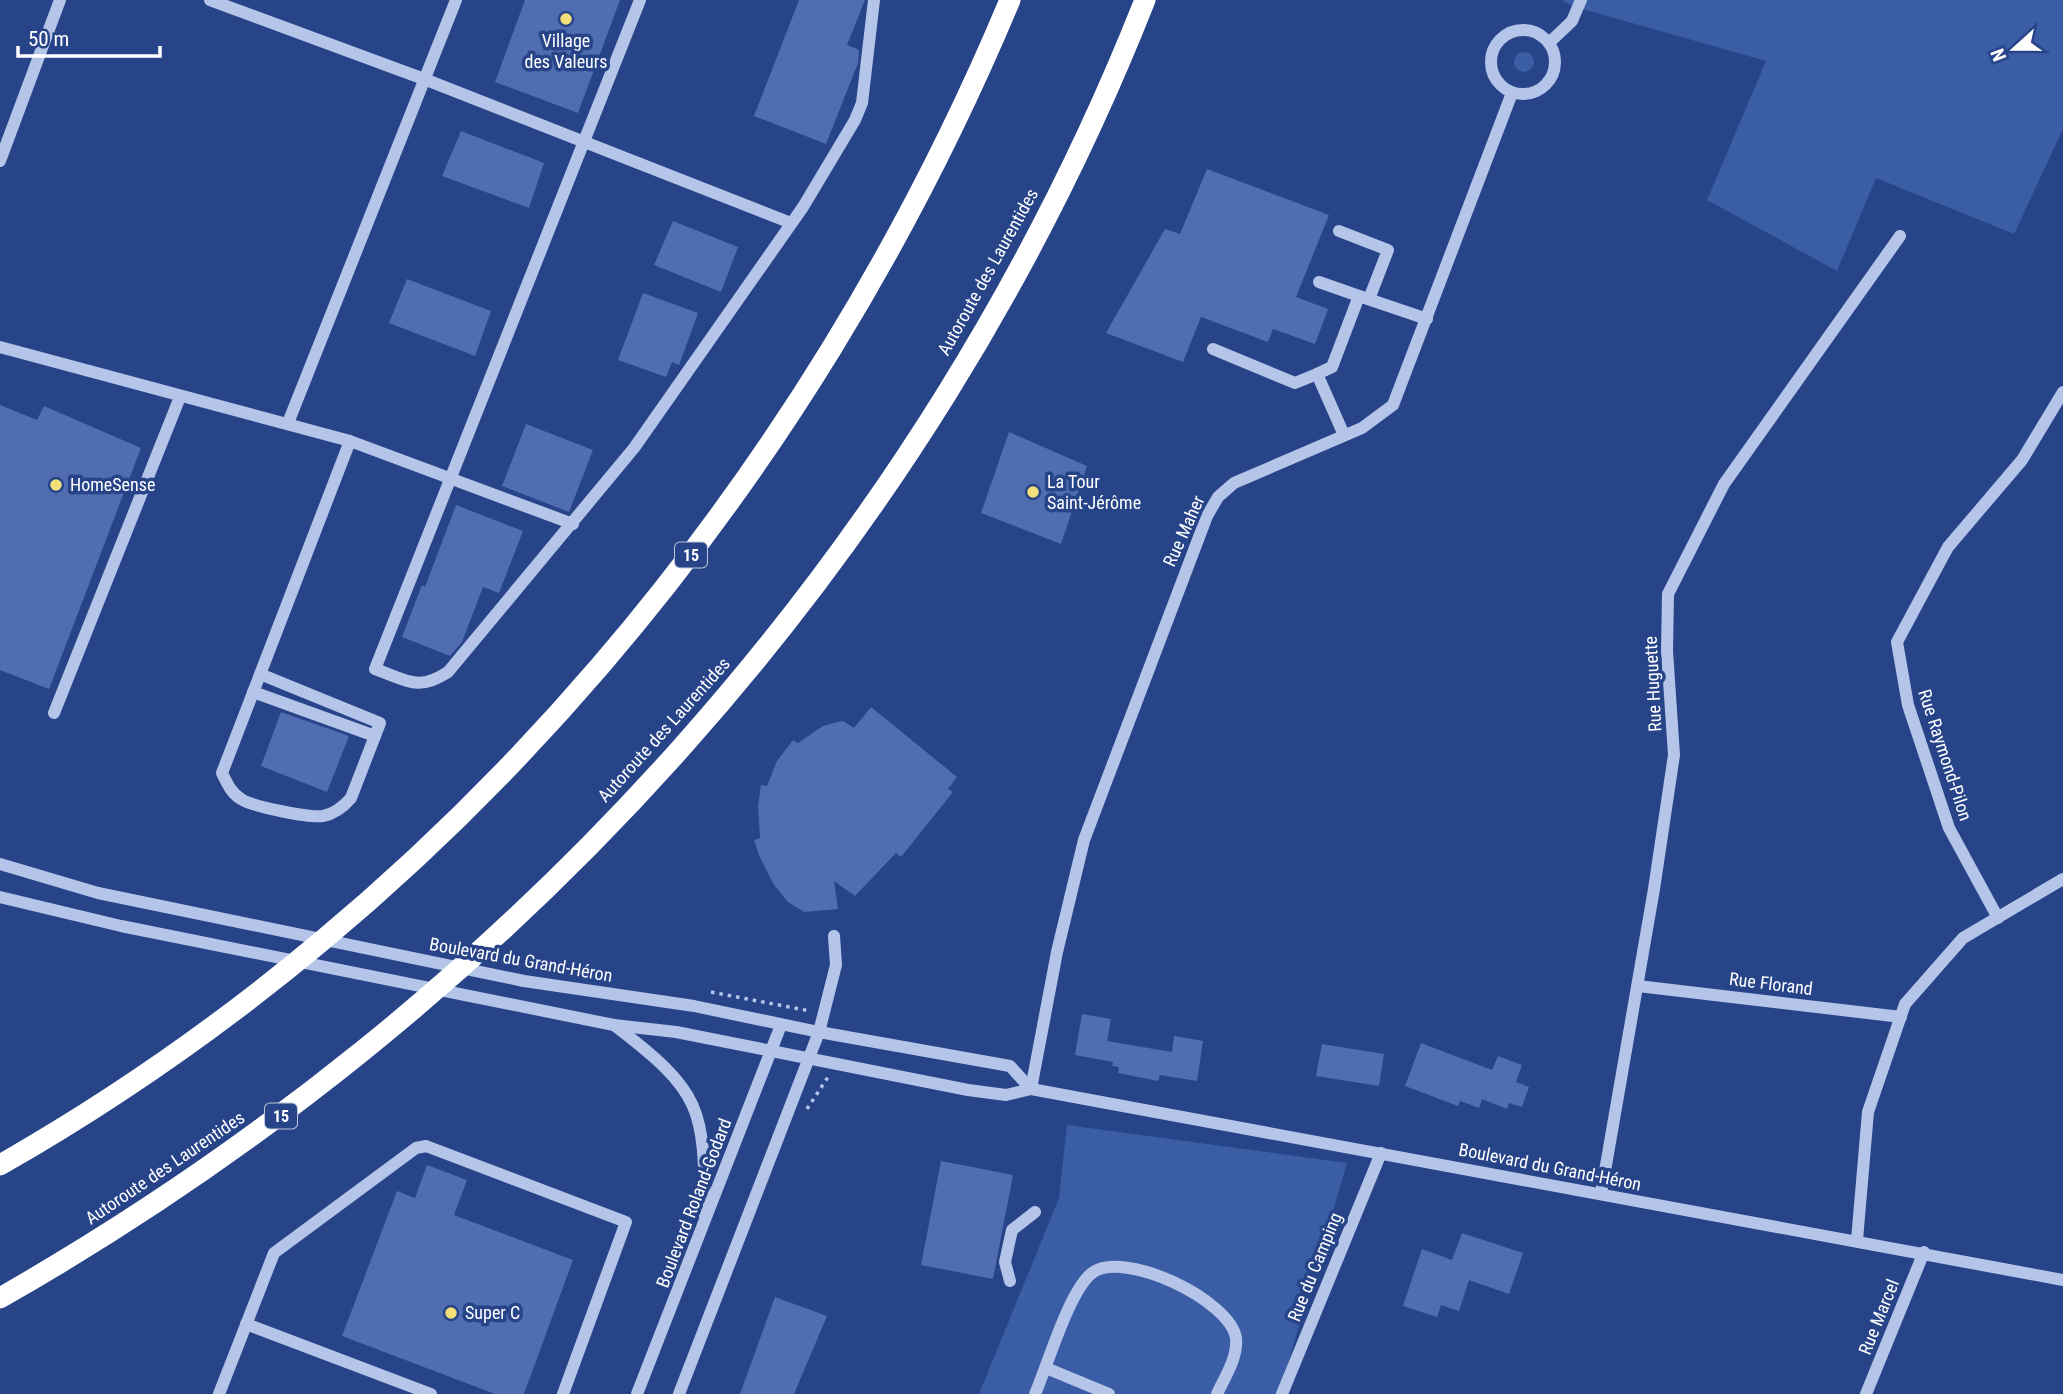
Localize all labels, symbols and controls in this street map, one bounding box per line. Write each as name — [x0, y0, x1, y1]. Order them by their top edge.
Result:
marker: Village des Valeurs — [558, 11, 574, 27]
scale bar — [18, 14, 159, 58]
north arrow — [1979, 14, 2049, 84]
text: 50 m — [28, 27, 69, 51]
place label: Village des Valeurs — [525, 30, 607, 72]
text: N — [1986, 45, 2011, 64]
street label: Autoroute des Laurentides — [933, 185, 1042, 359]
place label: La Tour Saint-Jérôme — [1047, 471, 1141, 513]
place label: HomeSense — [70, 474, 155, 495]
marker: HomeSense — [48, 477, 64, 493]
marker: La Tour Saint-Jérôme — [1025, 484, 1041, 500]
street label: Rue Maher — [1159, 491, 1209, 570]
road number: 15 — [675, 542, 707, 568]
street label: Rue Huguette — [1640, 636, 1665, 732]
street label: Autoroute des Laurentides — [593, 653, 734, 806]
street label: Rue Raymond-Pilon — [1914, 686, 1977, 823]
street label: Boulevard du Grand-Héron — [428, 933, 614, 986]
street label: Rue Florand — [1728, 968, 1814, 999]
road number: 15 — [265, 1104, 297, 1128]
street label: Autoroute des Laurentides — [81, 1107, 248, 1229]
street label: Boulevard Roland-Godard — [652, 1115, 736, 1290]
street label: Boulevard du Grand-Héron — [1457, 1139, 1643, 1195]
street label: Rue du Camping — [1283, 1209, 1346, 1324]
street label: Rue Marcel — [1854, 1276, 1903, 1357]
place label: Super C — [465, 1302, 520, 1323]
marker: Super C — [443, 1305, 459, 1321]

